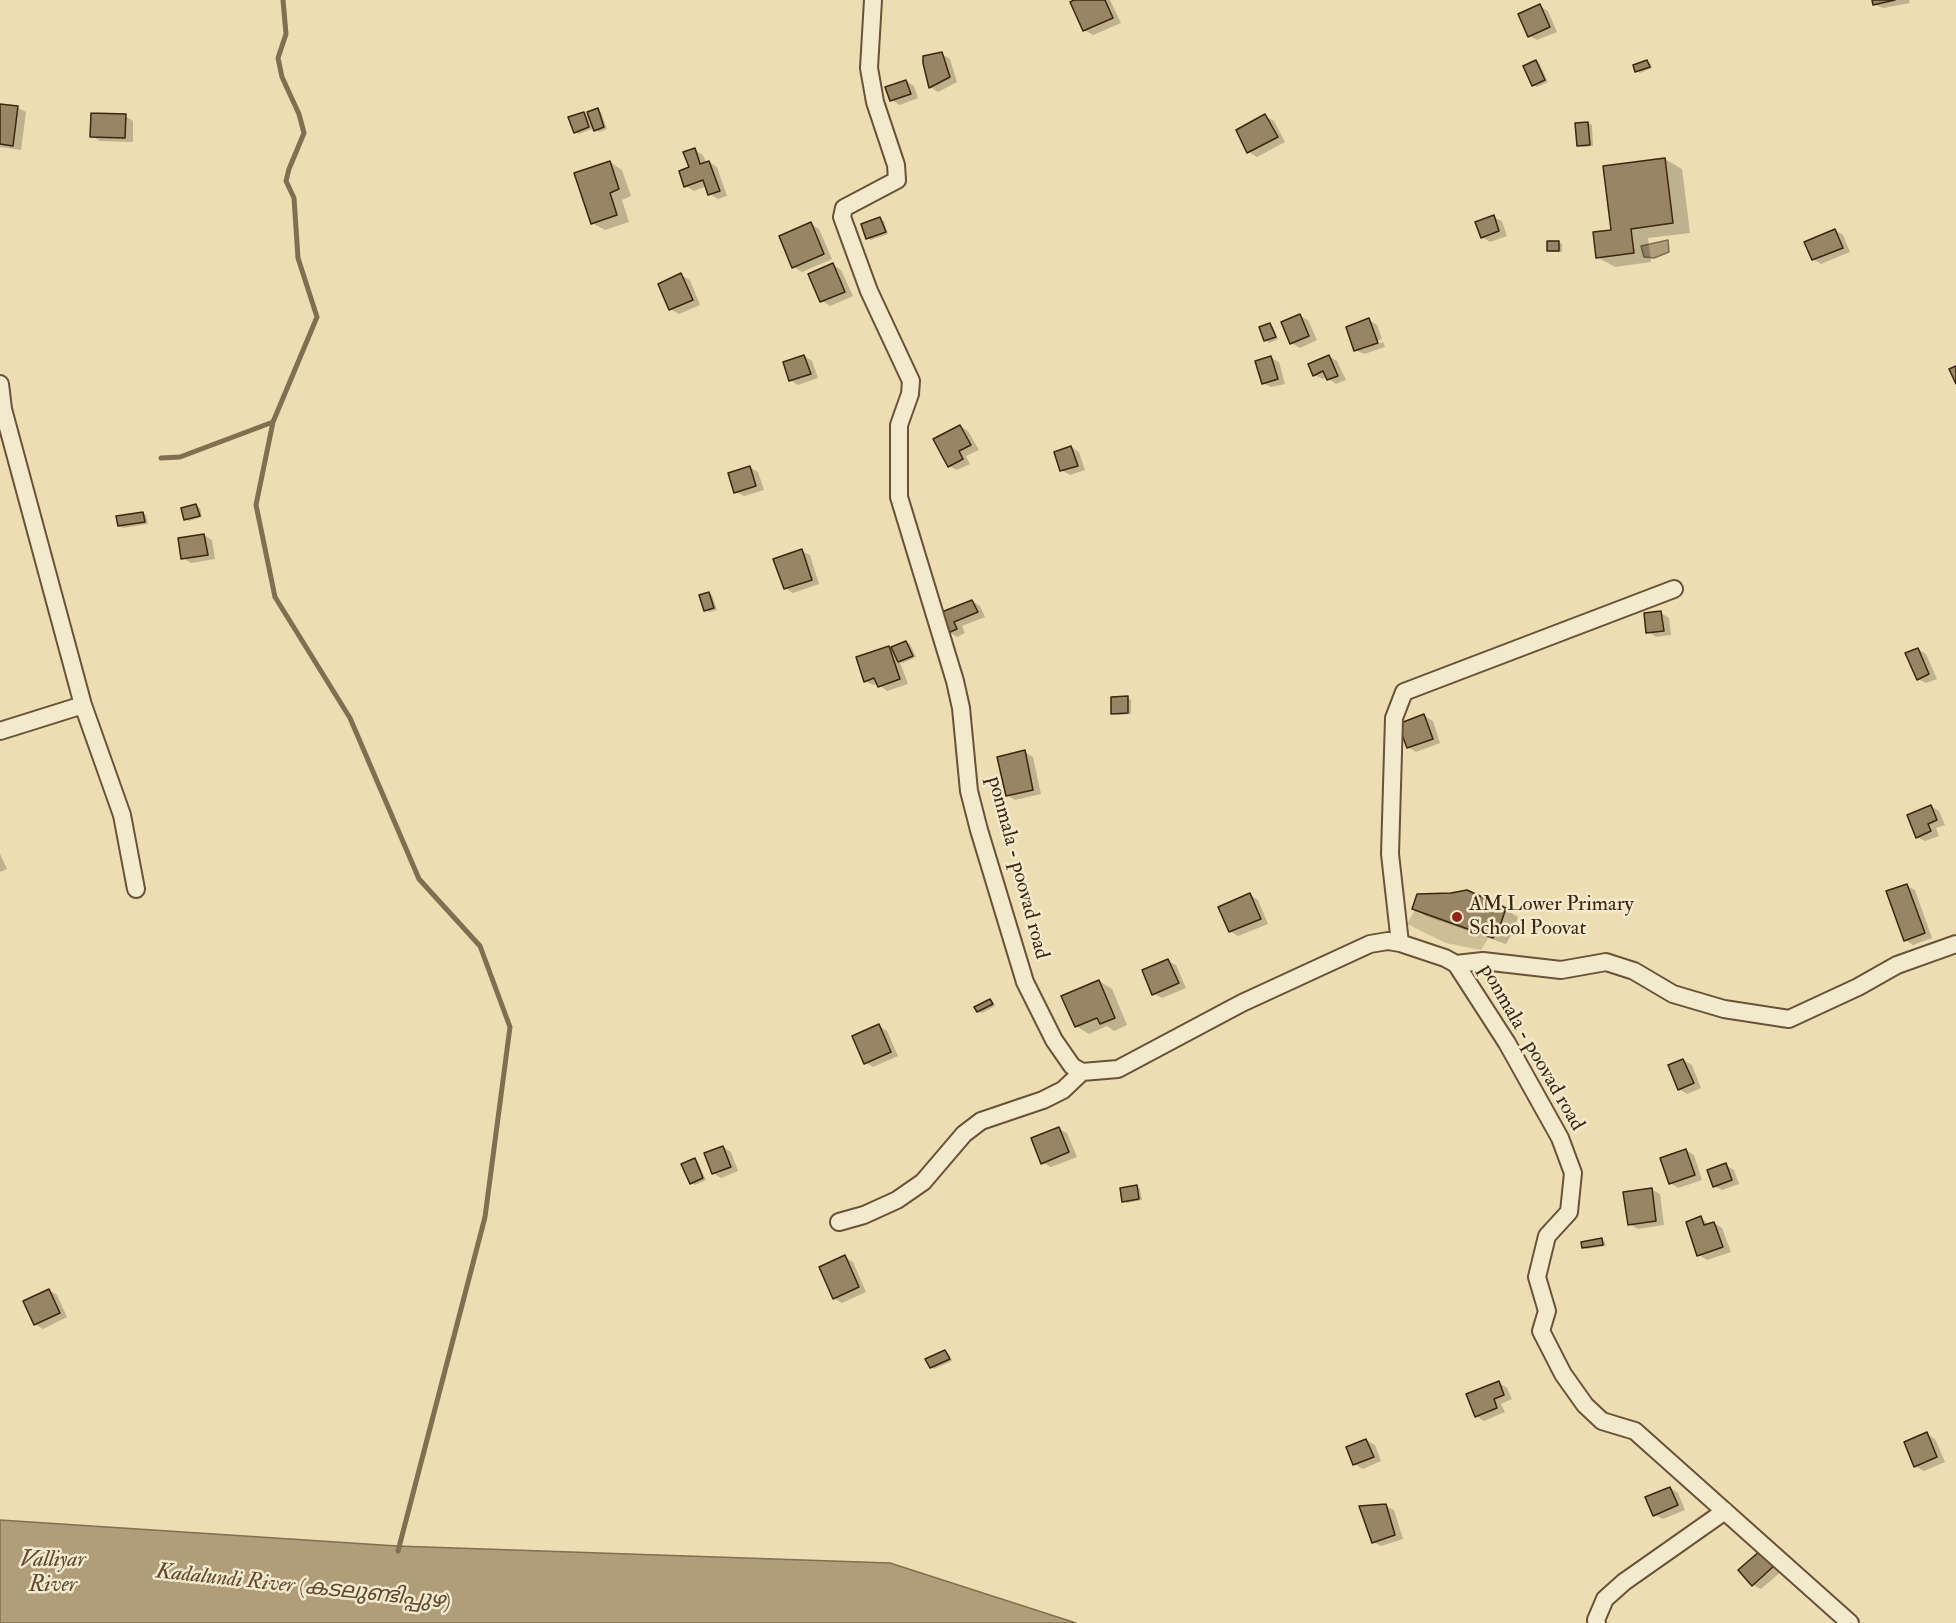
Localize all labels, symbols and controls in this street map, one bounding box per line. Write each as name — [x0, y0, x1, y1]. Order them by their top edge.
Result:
street label: ponmala - poovad road — [980, 774, 1054, 962]
place label: AM Lower Primary School Poovat — [1469, 892, 1634, 942]
marker: AM Lower Primary School Poovat — [1450, 910, 1464, 924]
street label: ponmala - poovad road — [1473, 960, 1589, 1136]
water label: Valliyar River — [20, 1548, 86, 1600]
water label: Kadalundi River (കടലുണ്ടിപ്പുഴ) — [155, 1559, 451, 1617]

